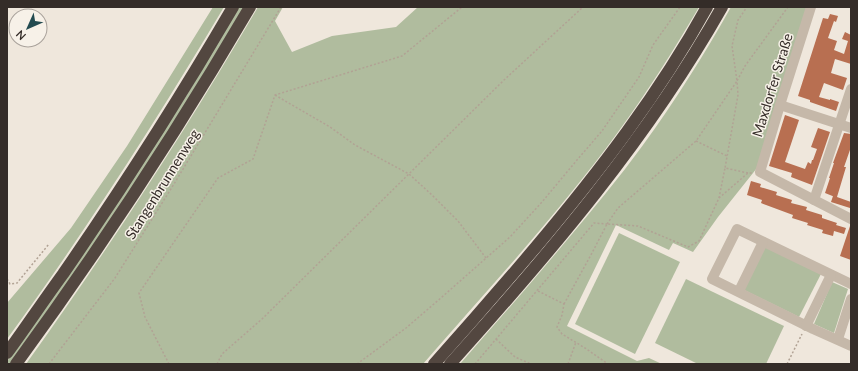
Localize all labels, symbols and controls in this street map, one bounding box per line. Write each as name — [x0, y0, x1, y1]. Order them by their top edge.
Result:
north arrow — [8, 8, 48, 48]
text: N — [13, 28, 28, 43]
street label: Maxdorfer Straße — [748, 31, 796, 139]
street label: Stangenbrunnenweg — [121, 126, 203, 242]

